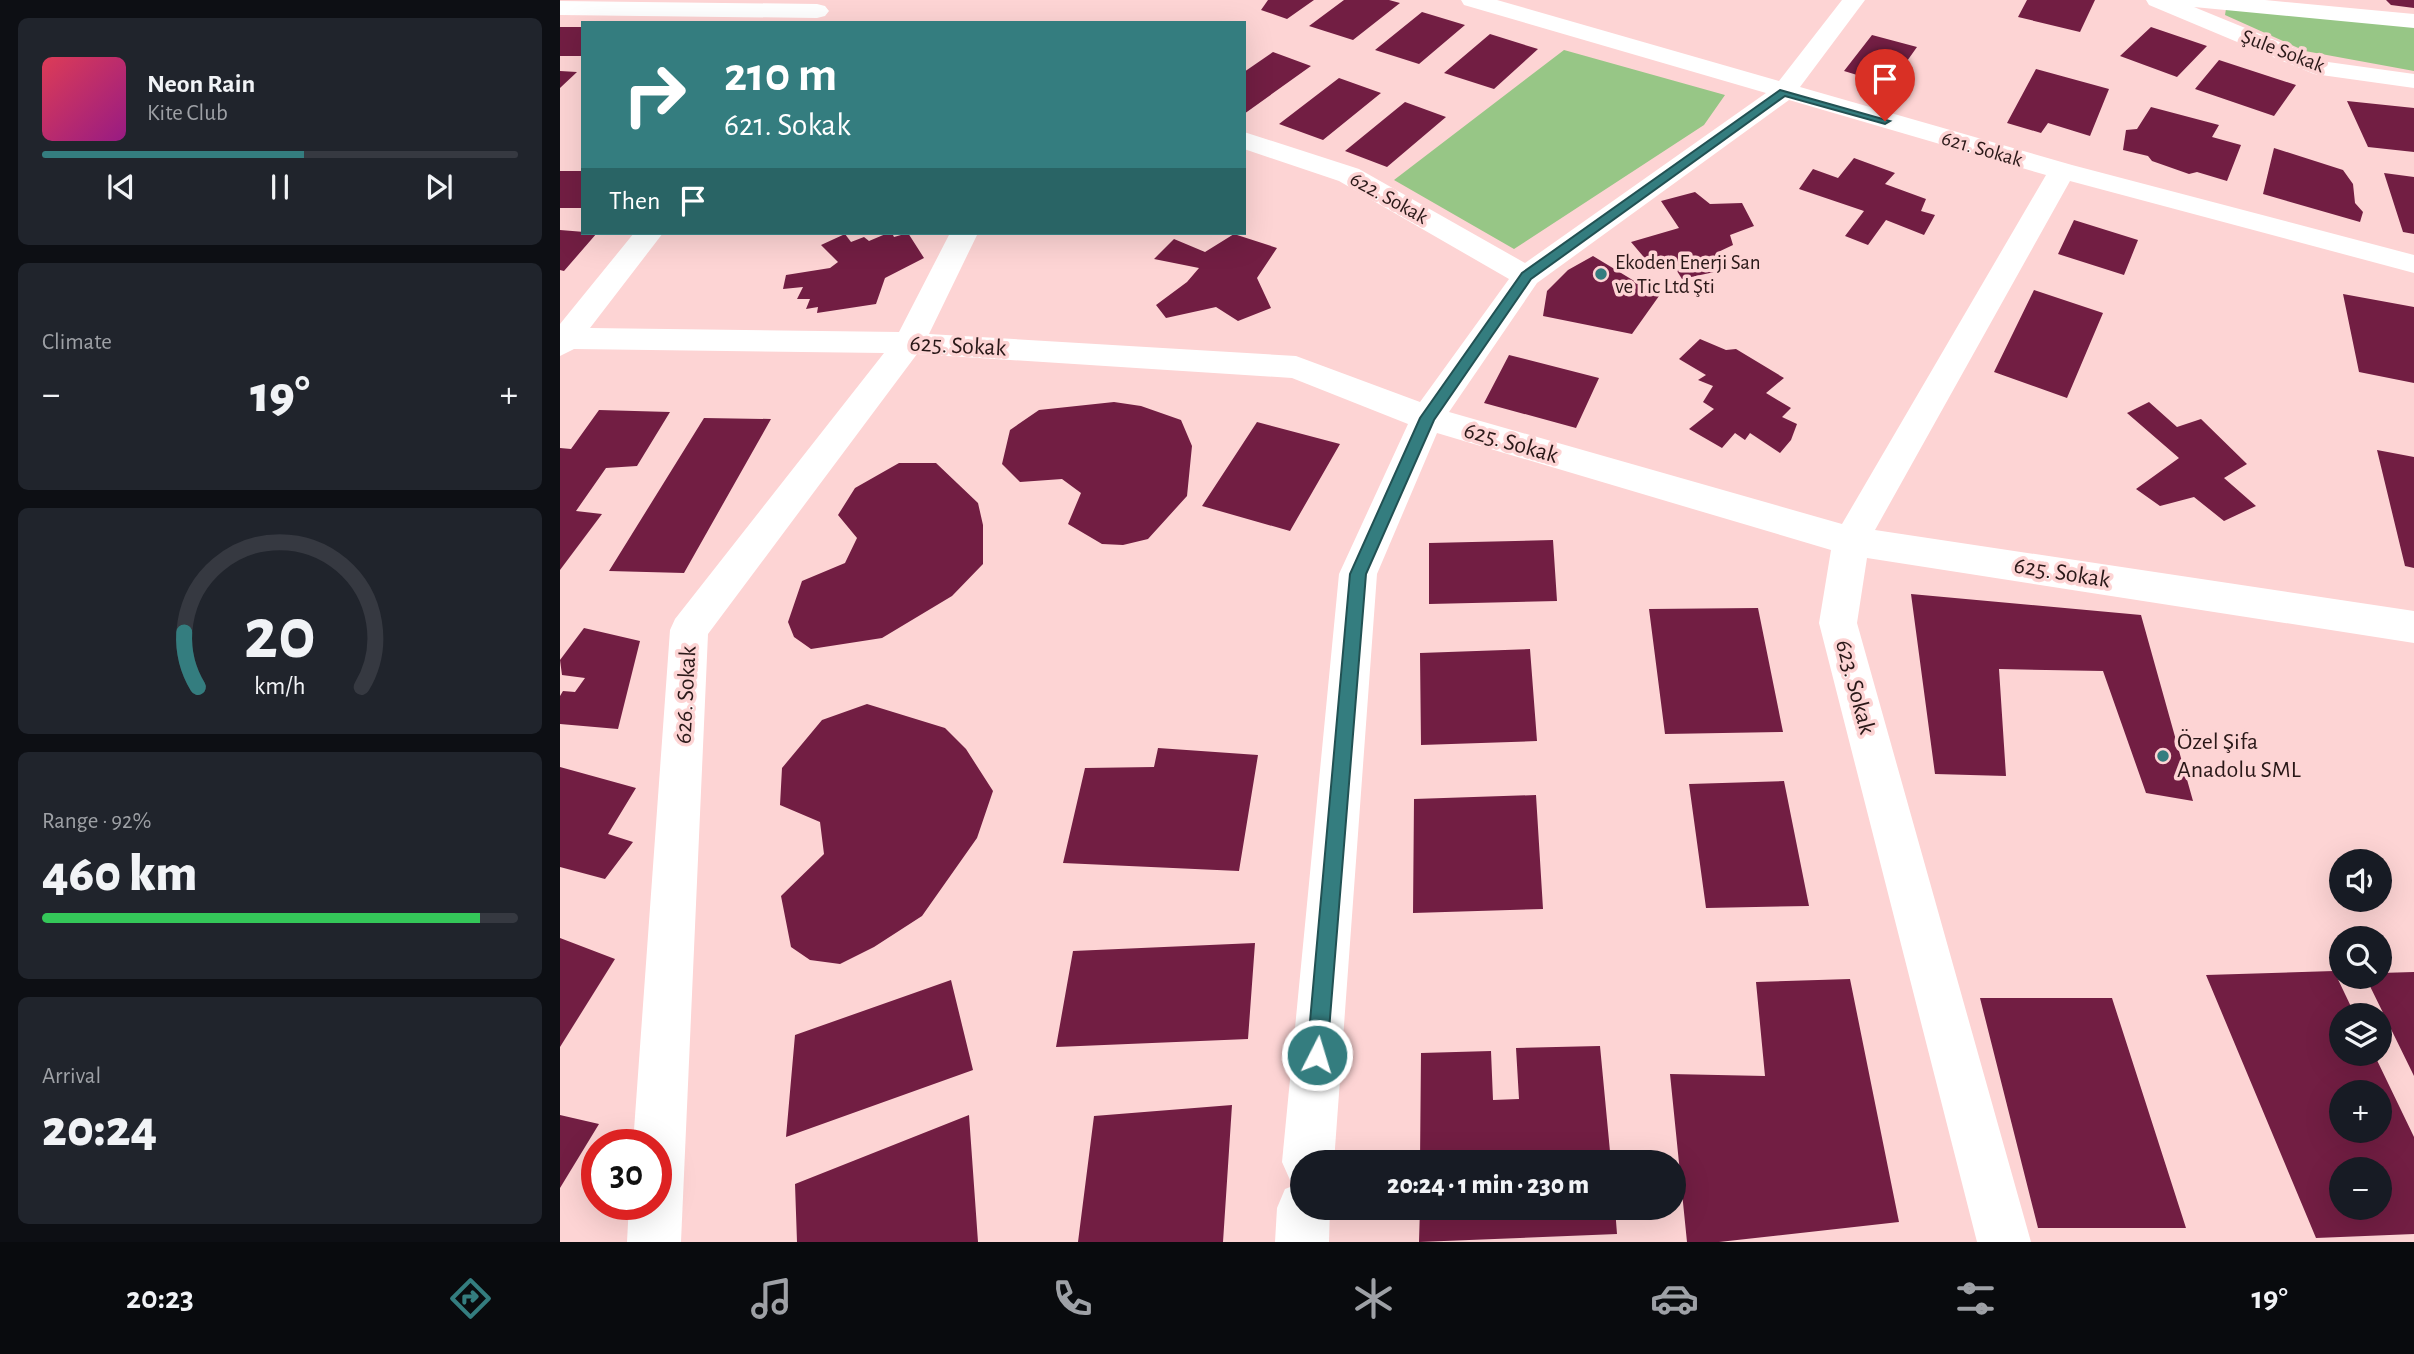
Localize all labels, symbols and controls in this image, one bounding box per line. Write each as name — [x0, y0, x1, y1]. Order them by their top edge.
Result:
street label: Şule Sokak — [2239, 26, 2328, 77]
icon: right — [609, 49, 700, 140]
pin — [1855, 49, 1915, 121]
text: 210 m — [724, 51, 837, 100]
icon: arrive — [1866, 60, 1904, 98]
text: Neon Rain — [147, 71, 255, 97]
text: Kite Club — [147, 102, 228, 125]
text: 621. Sokak — [724, 109, 851, 141]
street label: 621. Sokak — [1939, 127, 2025, 171]
icon: previous — [102, 168, 140, 206]
icon: pause — [261, 168, 299, 206]
icon: next — [420, 168, 458, 206]
street label: 622. Sokak — [1347, 168, 1432, 228]
icon: arrive — [674, 182, 712, 220]
text: Then — [609, 188, 660, 214]
place label: Ekoden Enerji San ve Tic Ltd Şti — [1615, 252, 1761, 297]
marker: Ekoden Enerji San ve Tic Ltd Şti — [1593, 266, 1609, 282]
text: Climate — [42, 331, 112, 354]
street label: 625. Sokak — [909, 331, 1007, 361]
text: 19° — [250, 369, 310, 421]
text: − — [42, 376, 60, 414]
text: + — [500, 376, 518, 414]
street label: 625. Sokak — [1461, 418, 1561, 468]
street label: 625. Sokak — [2012, 554, 2112, 592]
text: 20 — [244, 599, 316, 672]
street label: 623. Sokak — [1831, 637, 1879, 737]
street label: 626. Sokak — [671, 645, 701, 745]
text: km/h — [254, 674, 306, 699]
place label: Özel Şifa Anadolu SML — [2177, 729, 2301, 782]
marker: Özel Şifa Anadolu SML — [2155, 748, 2171, 764]
text: Range · 92% — [42, 810, 151, 833]
text: 460 km — [42, 848, 197, 900]
map controls — [2329, 849, 2392, 1220]
button: sound — [2329, 849, 2392, 912]
button: search — [2329, 926, 2392, 989]
button: layers — [2329, 1003, 2392, 1066]
position arrow — [1280, 1018, 1354, 1092]
text: Arrival — [42, 1065, 101, 1088]
button: + — [2329, 1080, 2392, 1143]
text: 20:24 — [42, 1103, 157, 1155]
speed limit sign: 30 — [581, 1129, 672, 1220]
button: − — [2329, 1157, 2392, 1220]
text: 20:24 · 1 min · 230 m — [1387, 1172, 1589, 1198]
icon: directions — [446, 1274, 495, 1323]
icon: music — [747, 1274, 796, 1323]
icon: phone — [1048, 1274, 1097, 1323]
icon: climate — [1349, 1274, 1398, 1323]
icon: car — [1650, 1274, 1699, 1323]
icon: filters — [1951, 1274, 2000, 1323]
text: 20:23 — [126, 1282, 194, 1314]
text: 19° — [2252, 1282, 2288, 1314]

